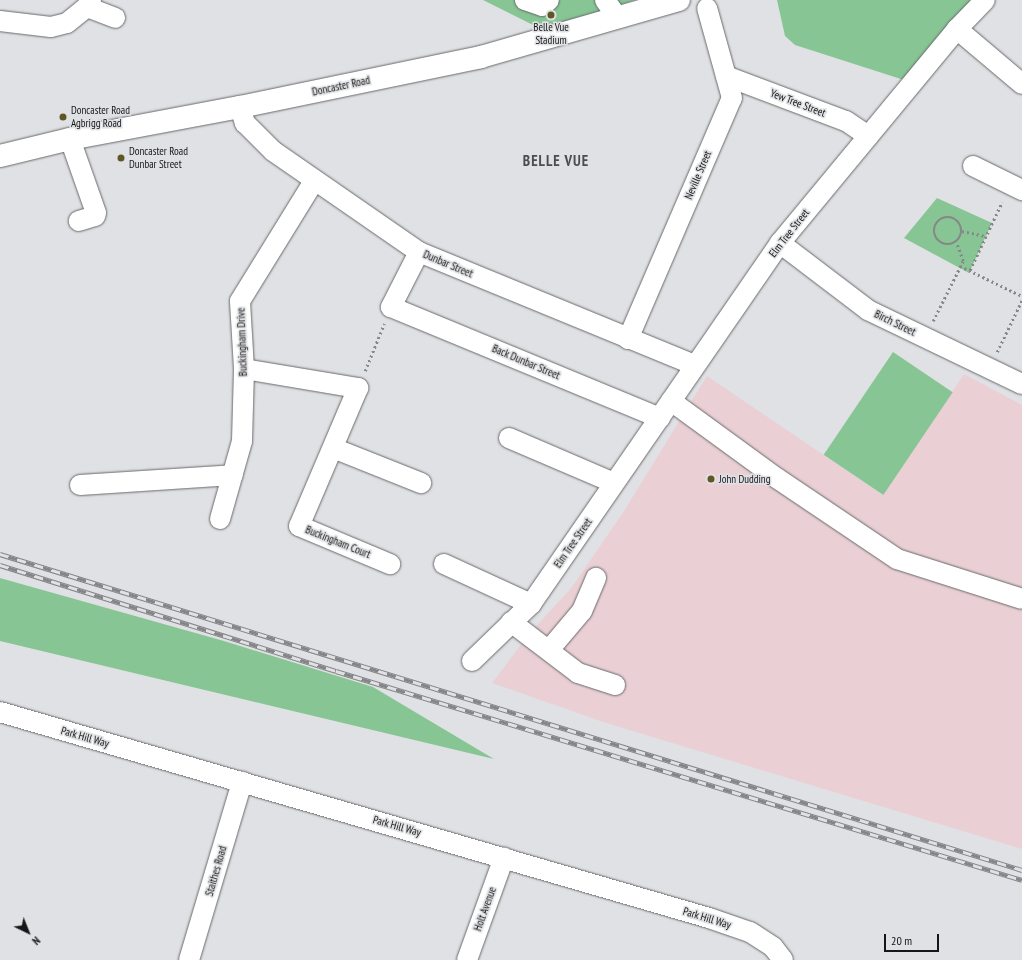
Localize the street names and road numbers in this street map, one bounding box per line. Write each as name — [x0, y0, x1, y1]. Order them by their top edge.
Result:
street label: Doncaster Road — [311, 73, 371, 99]
street label: Yew Tree Street — [768, 86, 828, 120]
street label: Neville Street — [682, 149, 714, 201]
street label: Elm Tree Street — [766, 206, 812, 260]
street label: Dunbar Street — [421, 248, 475, 280]
street label: Buckingham Drive — [234, 307, 250, 377]
street label: Birch Street — [872, 307, 918, 339]
street label: Back Dunbar Street — [490, 342, 562, 382]
street label: Elm Tree Street — [551, 516, 595, 570]
street label: Buckingham Court — [303, 523, 373, 561]
street label: Park Hill Way — [59, 724, 111, 750]
street label: Park Hill Way — [371, 813, 423, 839]
street label: Staithes Road — [203, 844, 229, 898]
street label: Holt Avenue — [471, 885, 499, 933]
street label: Park Hill Way — [681, 904, 733, 932]

